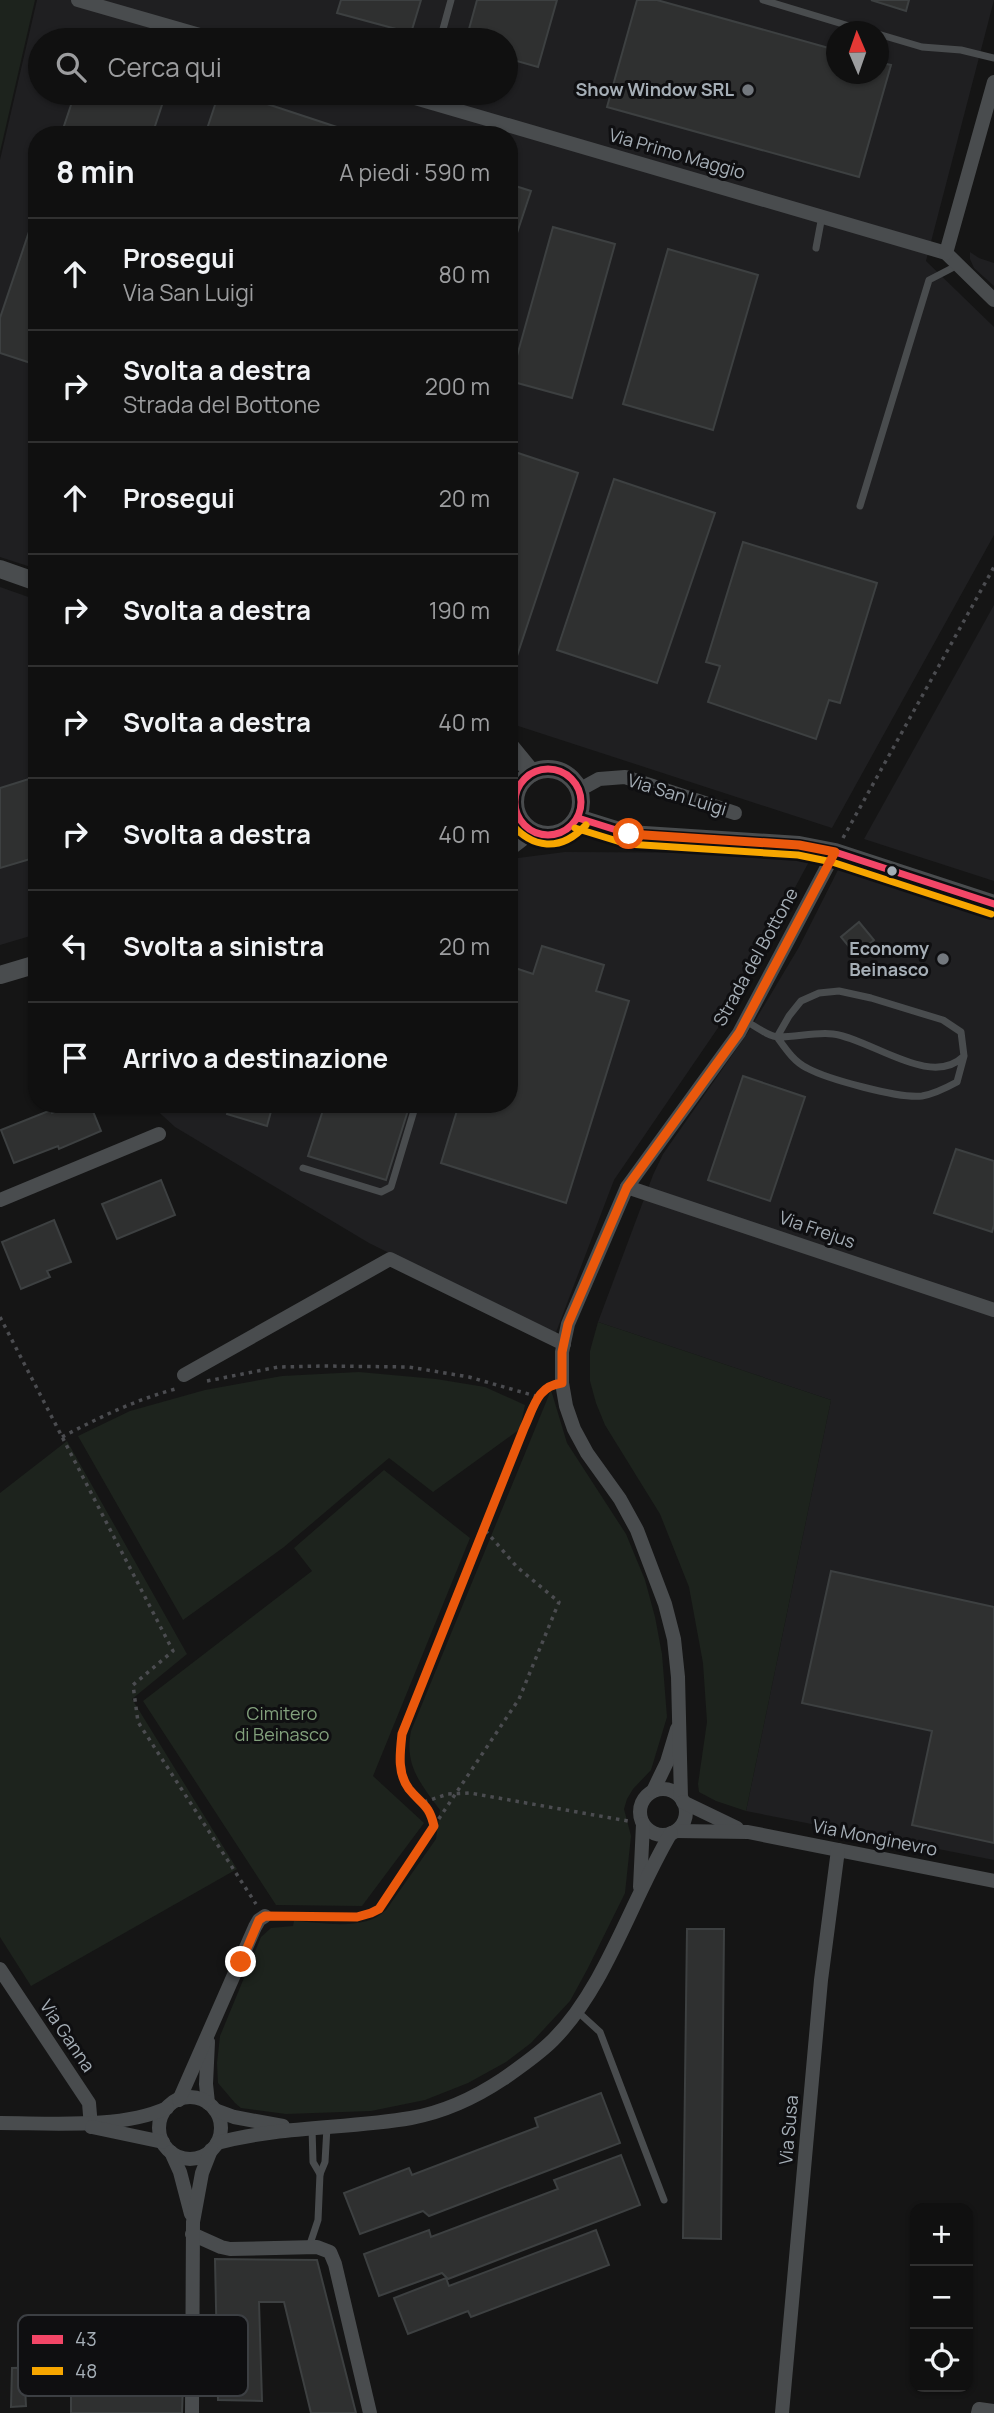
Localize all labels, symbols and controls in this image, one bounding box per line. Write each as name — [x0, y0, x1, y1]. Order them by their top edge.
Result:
north arrow — [826, 21, 889, 84]
search box — [28, 28, 518, 105]
icon: search — [52, 48, 90, 86]
text: Cerca qui — [108, 49, 222, 85]
place label: Show Window SRL — [576, 77, 734, 101]
marker: Show Window SRL — [740, 82, 756, 98]
street label: Via Primo Maggio — [606, 122, 748, 184]
text: 8 min — [56, 151, 135, 192]
text: A piedi · 590 m — [339, 156, 490, 188]
text: Prosegui — [123, 240, 235, 276]
icon: ahead — [56, 255, 94, 293]
text: 80 m — [439, 258, 490, 290]
text: Via San Luigi — [123, 276, 254, 308]
text: Svolta a destra — [123, 352, 311, 388]
icon: right — [56, 367, 94, 405]
text: 200 m — [425, 370, 490, 402]
text: Strada del Bottone — [123, 388, 320, 420]
icon: ahead — [56, 479, 94, 517]
text: Prosegui — [123, 480, 235, 516]
text: 20 m — [439, 482, 490, 514]
icon: right — [56, 591, 94, 629]
text: Svolta a destra — [123, 592, 311, 628]
text: 190 m — [429, 594, 490, 626]
icon: right — [56, 703, 94, 741]
text: Svolta a destra — [123, 704, 311, 740]
text: 40 m — [438, 706, 490, 738]
street label: Via San Luigi — [625, 768, 730, 821]
icon: right — [56, 815, 94, 853]
text: Svolta a destra — [123, 816, 311, 852]
text: 40 m — [438, 818, 490, 850]
route start — [613, 818, 644, 849]
unlabelled marker — [885, 864, 899, 878]
street label: Strada del Bottone — [707, 883, 803, 1030]
icon: left — [56, 927, 94, 965]
text: Svolta a sinistra — [123, 928, 324, 964]
text: 20 m — [439, 930, 490, 962]
place label: Economy Beinasco — [849, 936, 929, 981]
marker: Economy Beinasco — [935, 951, 951, 967]
icon: arrive — [56, 1039, 94, 1077]
text: Arrivo a destinazione — [123, 1040, 388, 1076]
street label: Via Frejus — [776, 1205, 859, 1253]
park label: Cimitero di Beinasco — [235, 1701, 329, 1746]
street label: Via Monginevro — [811, 1813, 940, 1861]
route end — [225, 1946, 256, 1977]
street label: Via Ganna — [35, 1995, 101, 2076]
street label: Via Susa — [773, 2094, 803, 2166]
map controls — [910, 2203, 973, 2392]
button: + — [910, 2203, 973, 2266]
button: − — [910, 2266, 973, 2329]
legend — [18, 2315, 248, 2396]
text: 43 — [75, 2326, 97, 2352]
button: locate — [910, 2329, 973, 2392]
text: 48 — [75, 2358, 97, 2384]

